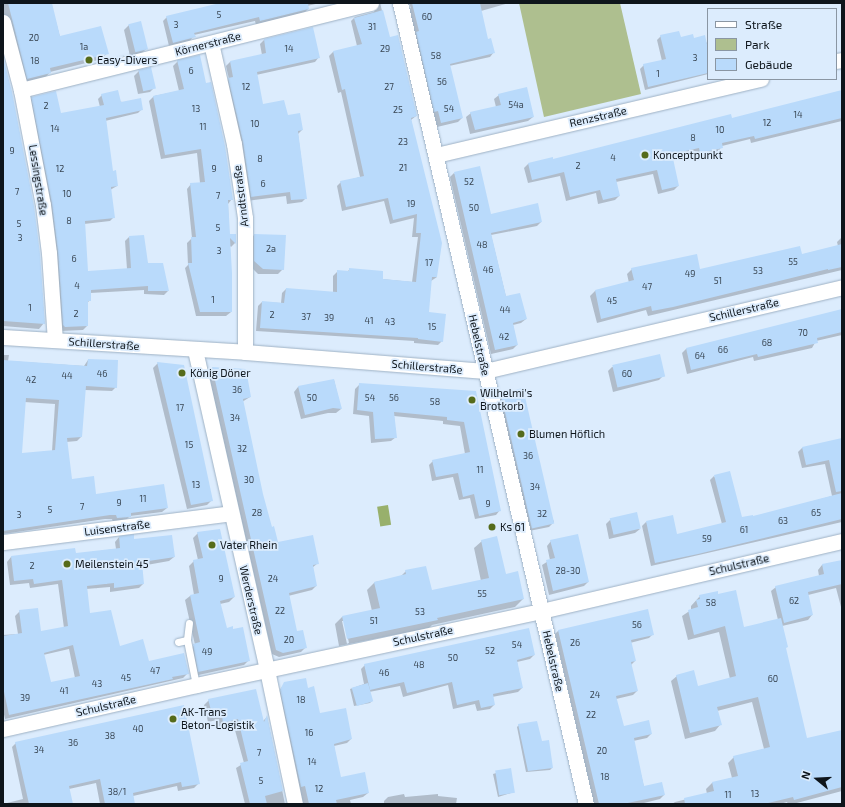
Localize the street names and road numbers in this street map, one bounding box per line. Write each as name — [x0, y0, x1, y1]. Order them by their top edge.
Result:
street label: Körnerstraße — [174, 29, 242, 59]
street label: Renzstraße — [568, 104, 628, 130]
street label: Lessingstraße — [26, 144, 50, 216]
street label: Arndtstraße — [231, 165, 251, 227]
street label: Schillerstraße — [708, 296, 780, 324]
street label: Hebelstraße — [466, 313, 492, 377]
street label: Schillerstraße — [68, 335, 140, 353]
street label: Schillerstraße — [391, 357, 463, 377]
street label: Luisenstraße — [83, 517, 151, 539]
street label: Schulstraße — [708, 552, 770, 578]
street label: Werderstraße — [237, 564, 265, 636]
street label: Schulstraße — [392, 623, 454, 649]
street label: Hebelstraße — [540, 629, 566, 693]
street label: Schulstraße — [75, 693, 137, 719]

